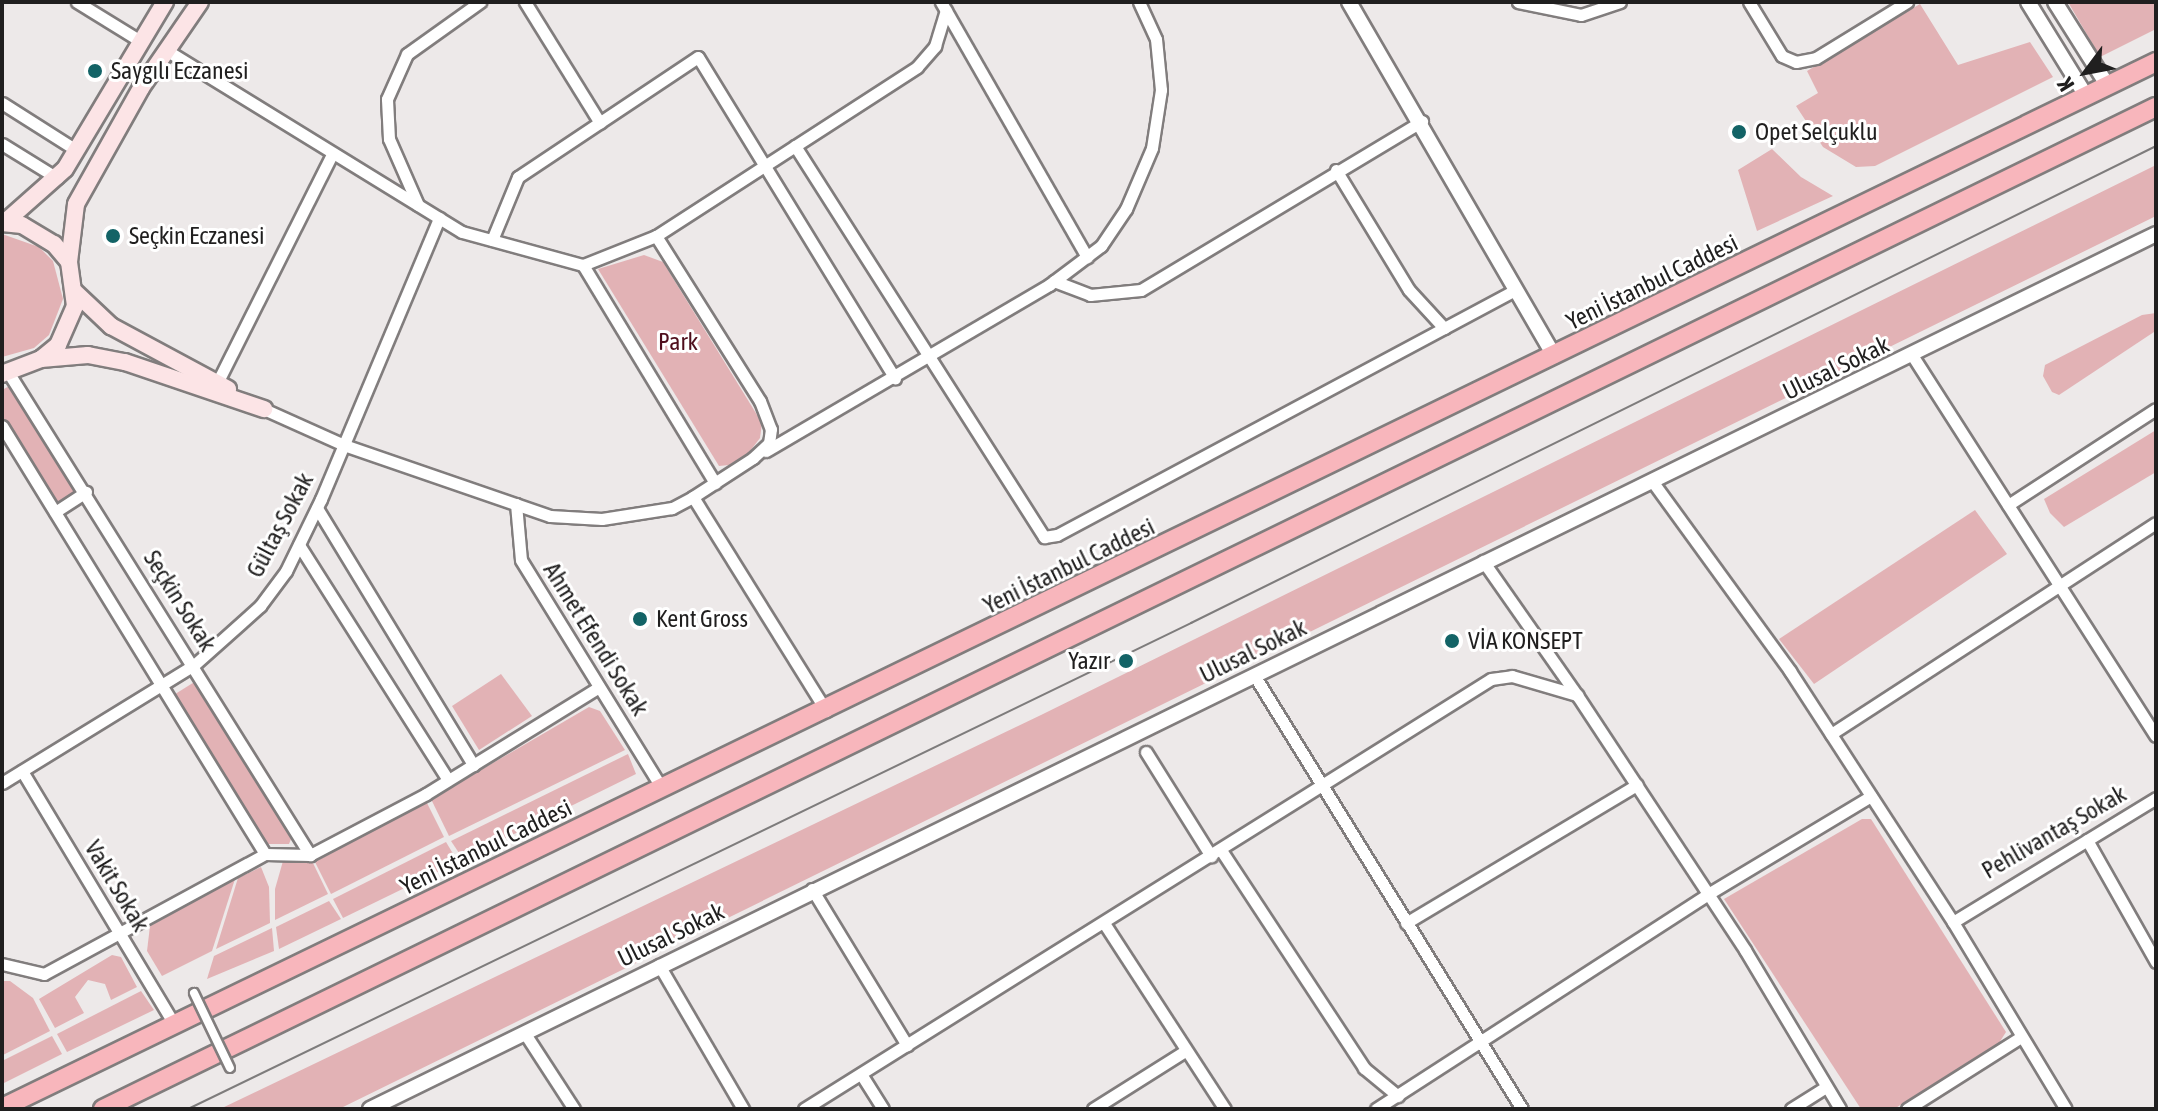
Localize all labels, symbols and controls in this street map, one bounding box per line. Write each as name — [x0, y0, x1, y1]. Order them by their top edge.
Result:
north arrow — [2046, 32, 2126, 112]
place label: Saygılı Eczanesi — [111, 57, 249, 85]
marker: Saygılı Eczanesi — [86, 62, 104, 80]
text: K — [2052, 73, 2080, 96]
place label: Opet Selçuklu — [1755, 118, 1878, 146]
marker: Opet Selçuklu — [1730, 123, 1748, 141]
place label: Seçkin Eczanesi — [129, 222, 264, 250]
marker: Seçkin Eczanesi — [104, 227, 122, 245]
street label: Yeni İstanbul Caddesi — [1562, 228, 1742, 336]
park label: Park — [658, 328, 698, 356]
street label: Ulusal Sokak — [1778, 330, 1894, 406]
street label: Gültaş Sokak — [240, 468, 320, 582]
street label: Yeni İstanbul Caddesi — [979, 512, 1159, 620]
street label: Seçkin Sokak — [138, 545, 222, 657]
street label: Ahmet Efendi Sokak — [537, 557, 655, 721]
place label: Kent Gross — [656, 605, 748, 633]
marker: Kent Gross — [631, 610, 649, 628]
street label: Ulusal Sokak — [1195, 613, 1311, 689]
place label: VİA KONSEPT — [1468, 627, 1583, 655]
marker: VİA KONSEPT — [1443, 632, 1461, 650]
place label: Yazır — [1068, 647, 1110, 675]
marker: Yazır — [1117, 652, 1135, 670]
street label: Pehlivantaş Sokak — [1977, 779, 2131, 885]
street label: Yeni İstanbul Caddesi — [396, 793, 576, 901]
street label: Vakit Sokak — [79, 835, 155, 937]
street label: Ulusal Sokak — [613, 897, 729, 973]

